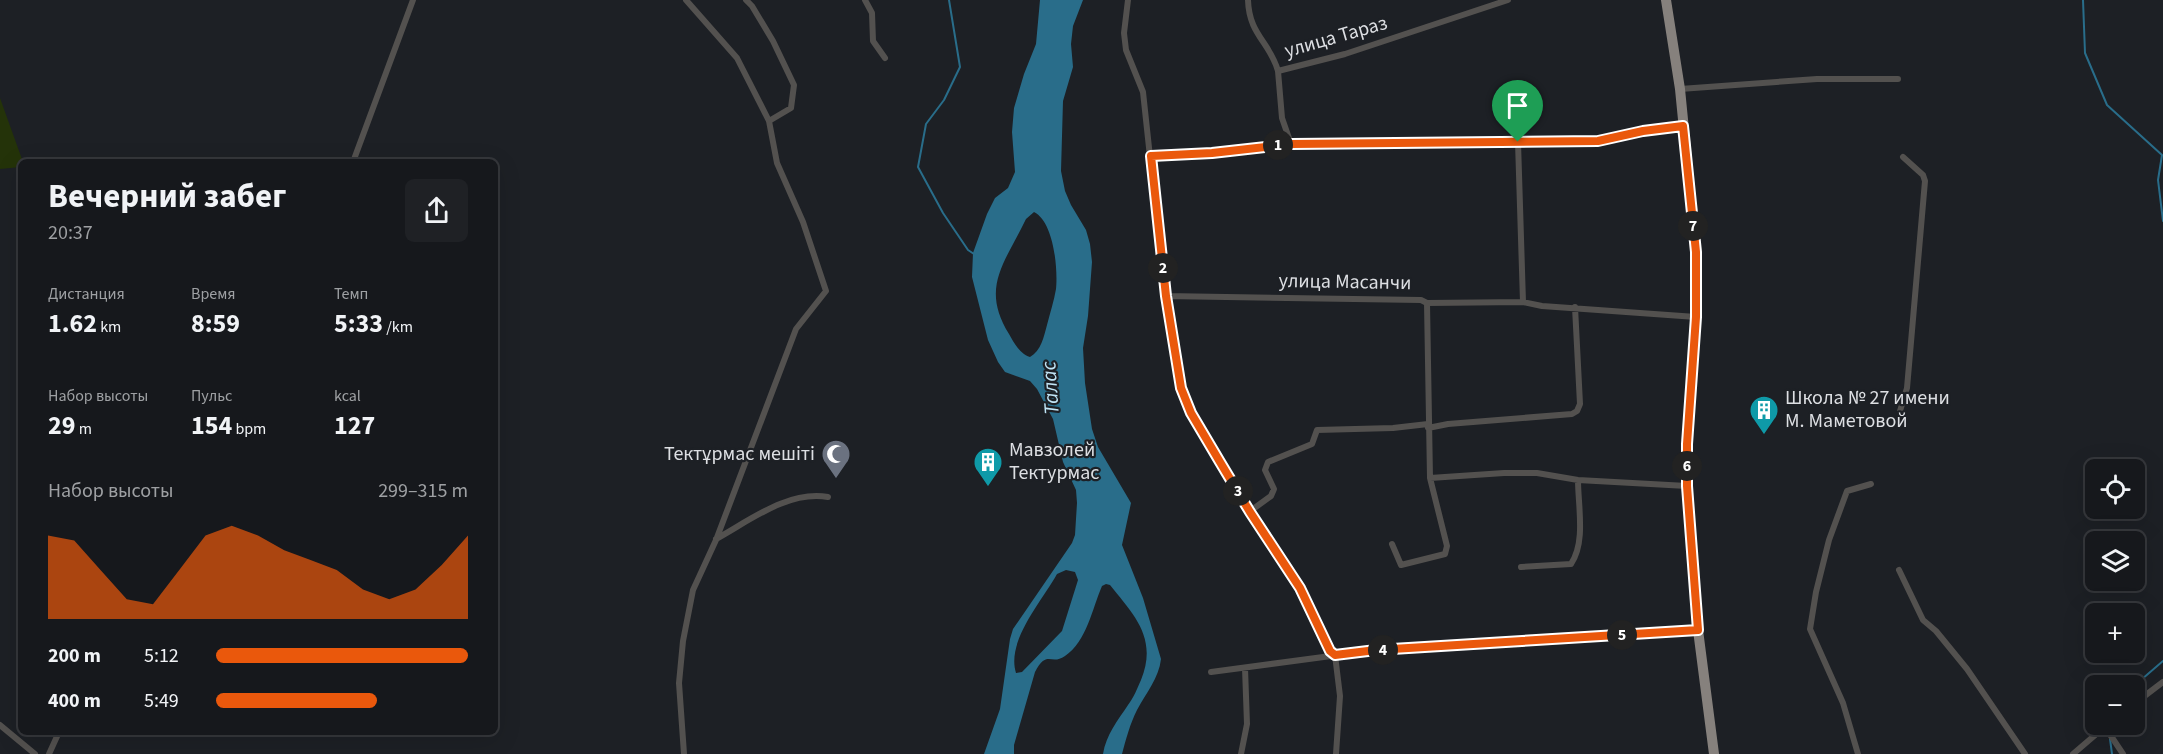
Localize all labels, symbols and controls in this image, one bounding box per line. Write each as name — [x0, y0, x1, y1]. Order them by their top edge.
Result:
street label: улица Тараз — [1281, 9, 1391, 65]
pin — [1492, 80, 1543, 142]
icon: arrive — [1501, 89, 1534, 122]
pin: 1 — [1263, 130, 1293, 160]
text: 1 — [1274, 134, 1282, 156]
text: Вечерний забег — [48, 173, 286, 220]
button: share — [405, 179, 468, 242]
pin: 7 — [1678, 211, 1708, 241]
text: 7 — [1689, 215, 1697, 237]
text: 20:37 — [48, 219, 93, 247]
pin: 2 — [1148, 253, 1178, 283]
text: 2 — [1159, 257, 1167, 279]
street label: улица Масанчи — [1278, 267, 1412, 297]
text: Дистанция — [48, 283, 125, 305]
text: Время — [191, 283, 236, 305]
text: Темп — [334, 283, 368, 305]
text: 1.62 — [48, 305, 97, 342]
text: 8:59 — [191, 305, 240, 342]
text: 5:33 — [334, 305, 383, 342]
text: km — [97, 316, 121, 338]
text: /km — [383, 316, 413, 338]
water label: Талас — [1033, 359, 1067, 416]
place label: Школа № 27 имени М. Маметовой — [1785, 384, 1950, 435]
text: Набор высоты — [48, 385, 148, 407]
text: Пульс — [191, 385, 232, 407]
text: kcal — [334, 385, 361, 407]
building icon: Школа № 27 имени М. Маметовой — [1748, 394, 1780, 436]
text: 29 — [48, 407, 75, 444]
text: 154 — [191, 407, 232, 444]
text: 127 — [334, 407, 375, 444]
text: m — [75, 418, 92, 440]
text: bpm — [232, 418, 266, 440]
place label: Мавзолей Тектурмас — [1009, 436, 1099, 487]
mosque icon: Тектұрмас мешіті — [820, 438, 852, 480]
place label: Тектұрмас мешіті — [664, 440, 815, 468]
building icon: Мавзолей Тектурмас — [972, 446, 1004, 488]
pin: 6 — [1672, 451, 1702, 481]
text: 6 — [1683, 455, 1691, 477]
map controls — [2085, 459, 2145, 735]
button: locate — [2085, 459, 2145, 519]
pin: 3 — [1223, 476, 1253, 506]
text: Набор высоты — [48, 477, 173, 505]
text: 299–315 m — [378, 477, 468, 505]
text: 3 — [1234, 480, 1242, 502]
button: layers — [2085, 531, 2145, 591]
button: + — [2085, 603, 2145, 663]
pin: 5 — [1607, 620, 1637, 650]
text: 5 — [1618, 624, 1626, 646]
pin: 4 — [1368, 635, 1398, 665]
text: 4 — [1379, 639, 1387, 661]
text: 200 m — [48, 642, 101, 670]
text: 5:12 — [144, 642, 179, 670]
button: − — [2085, 675, 2145, 735]
text: 400 m — [48, 687, 101, 715]
text: 5:49 — [144, 687, 179, 715]

